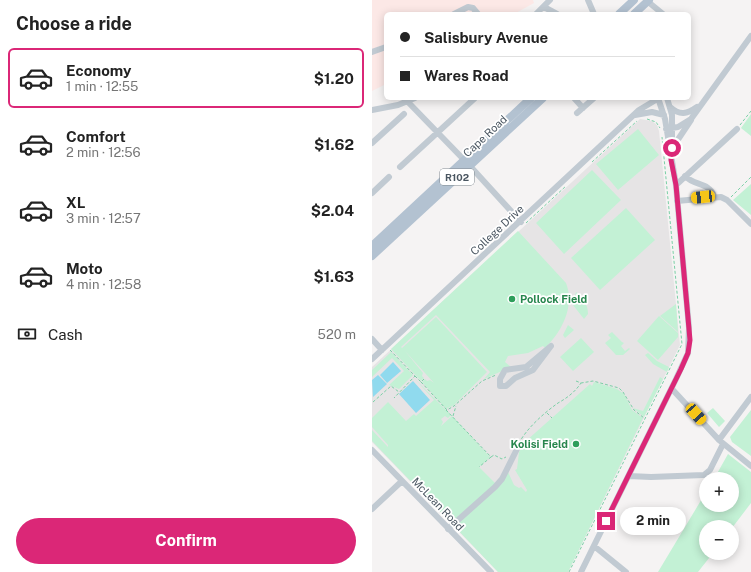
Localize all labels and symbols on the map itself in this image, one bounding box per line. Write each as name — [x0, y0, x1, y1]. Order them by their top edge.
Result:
street label: Cape Road — [461, 113, 509, 159]
route start — [663, 139, 681, 157]
road number: R102 — [440, 169, 474, 185]
car — [690, 190, 716, 204]
street label: College Drive — [468, 202, 526, 258]
place label: Pollock Field — [520, 293, 587, 305]
marker: Pollock Field — [507, 294, 517, 304]
car — [684, 401, 708, 427]
place label: Kolisi Field — [510, 438, 568, 450]
marker: Kolisi Field — [571, 439, 581, 449]
street label: McLean Road — [410, 475, 466, 533]
callout: 2 min — [620, 507, 686, 535]
route end — [597, 512, 615, 530]

